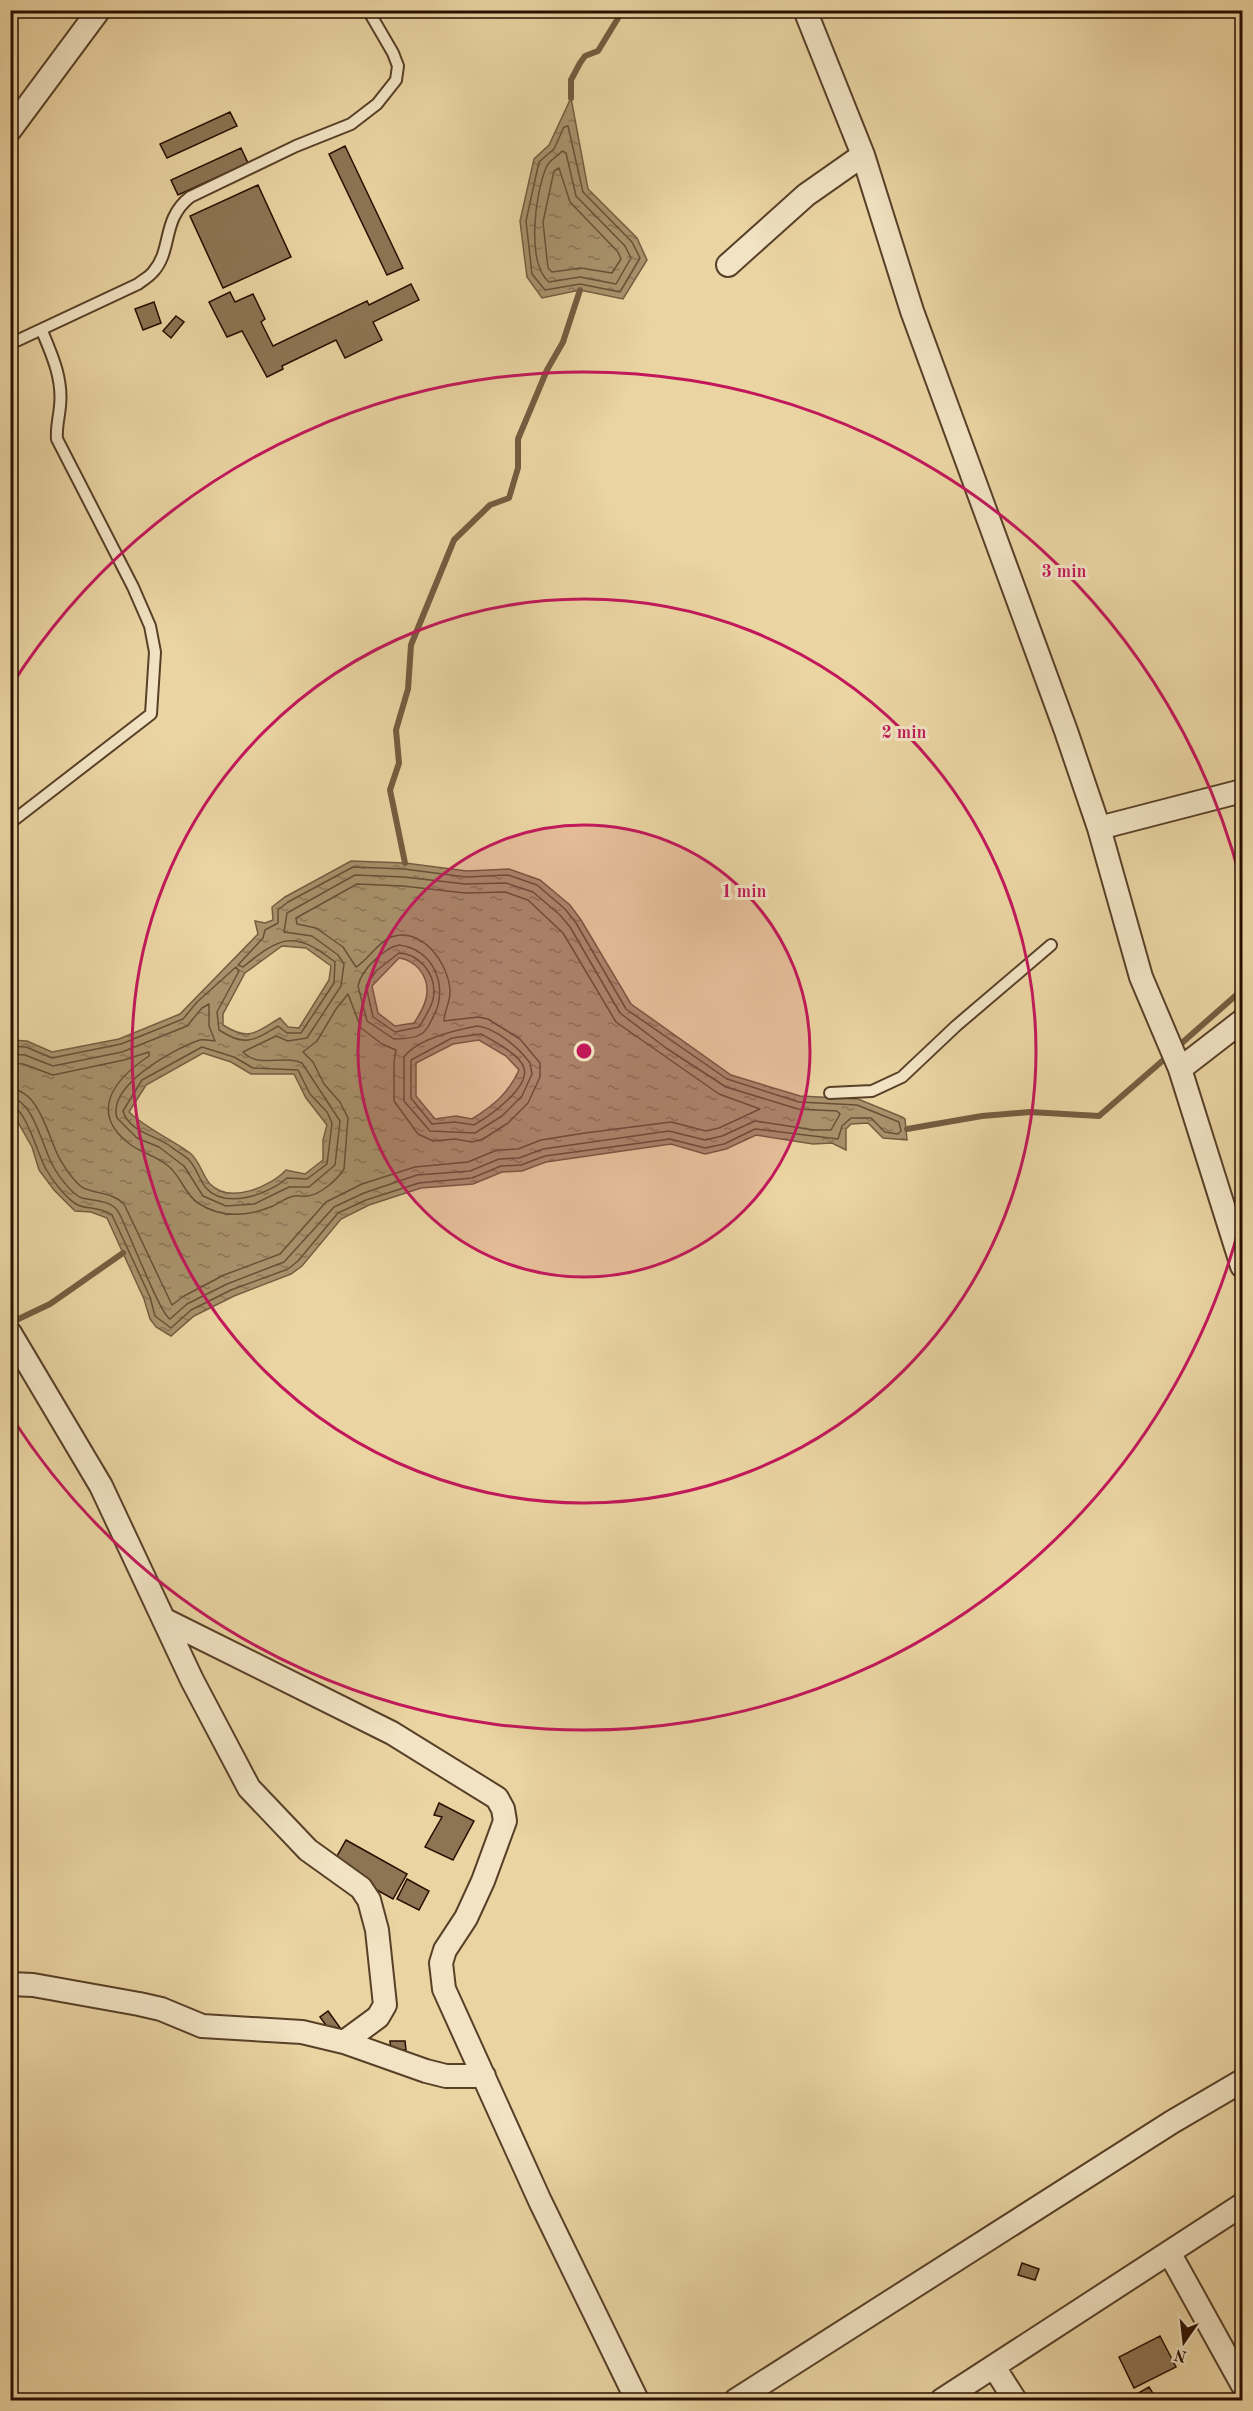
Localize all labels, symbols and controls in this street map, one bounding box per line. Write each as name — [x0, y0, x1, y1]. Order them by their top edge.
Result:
text: 3 min — [1041, 563, 1087, 581]
text: 2 min — [881, 724, 927, 742]
text: 1 min — [721, 883, 767, 901]
centre of rings — [574, 1041, 594, 1061]
north arrow — [1154, 2312, 1214, 2372]
text: N — [1172, 2345, 1189, 2364]

